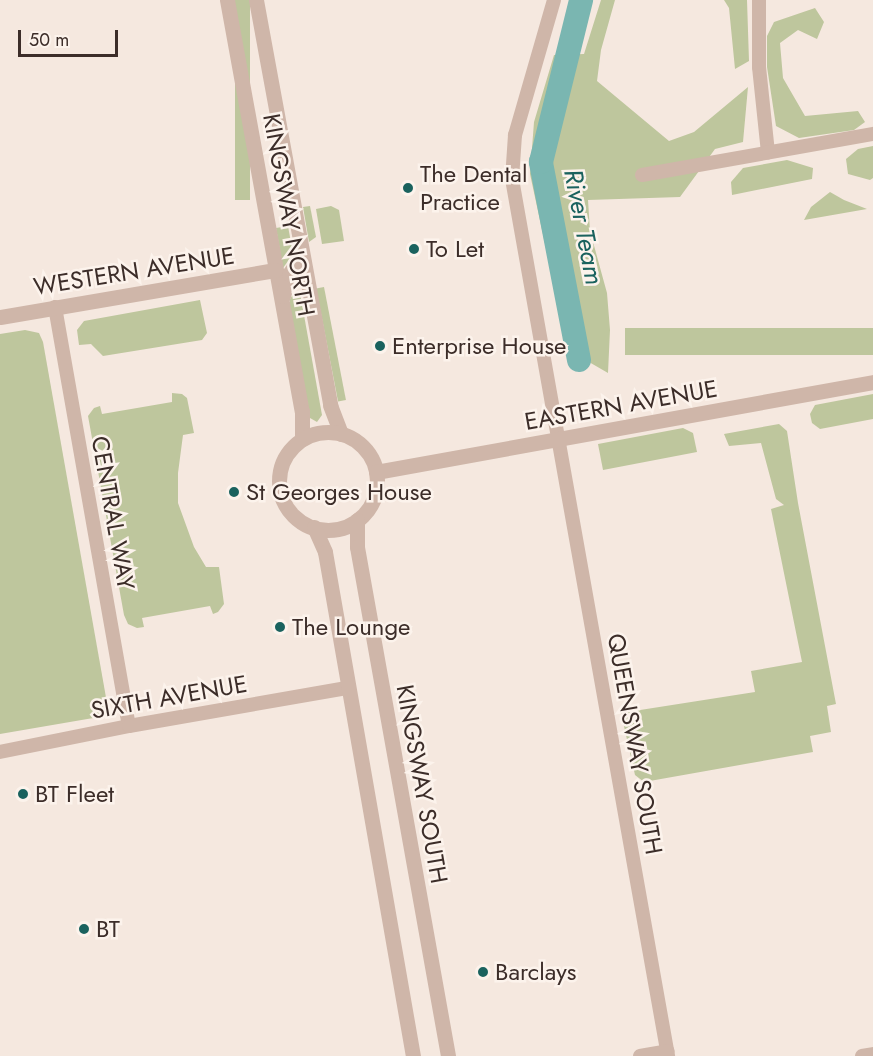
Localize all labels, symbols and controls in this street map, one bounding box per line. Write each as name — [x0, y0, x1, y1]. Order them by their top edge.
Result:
scale bar — [21, 18, 122, 56]
text: 50 m — [29, 27, 69, 53]
street label: KINGSWAY NORTH — [257, 111, 321, 319]
place label: The Dental Practice — [420, 160, 527, 216]
water label: River Team — [557, 167, 609, 287]
marker: The Dental Practice — [401, 181, 415, 195]
place label: To Let — [426, 235, 484, 263]
street label: WESTERN AVENUE — [31, 241, 237, 301]
marker: To Let — [407, 242, 421, 256]
place label: Enterprise House — [392, 332, 566, 360]
marker: Enterprise House — [373, 339, 387, 353]
street label: EASTERN AVENUE — [522, 374, 720, 436]
street label: CENTRAL WAY — [85, 434, 141, 592]
place label: St Georges House — [246, 478, 432, 506]
marker: St Georges House — [227, 485, 241, 499]
place label: The Lounge — [292, 613, 410, 641]
marker: The Lounge — [273, 620, 287, 634]
street label: QUEENSWAY SOUTH — [601, 631, 669, 857]
street label: SIXTH AVENUE — [89, 669, 249, 725]
street label: KINGSWAY SOUTH — [390, 682, 454, 886]
place label: BT Fleet — [35, 780, 114, 808]
marker: BT Fleet — [16, 787, 30, 801]
place label: BT — [96, 915, 120, 943]
marker: BT — [77, 922, 91, 936]
place label: Barclays — [495, 958, 576, 986]
marker: Barclays — [476, 965, 490, 979]

